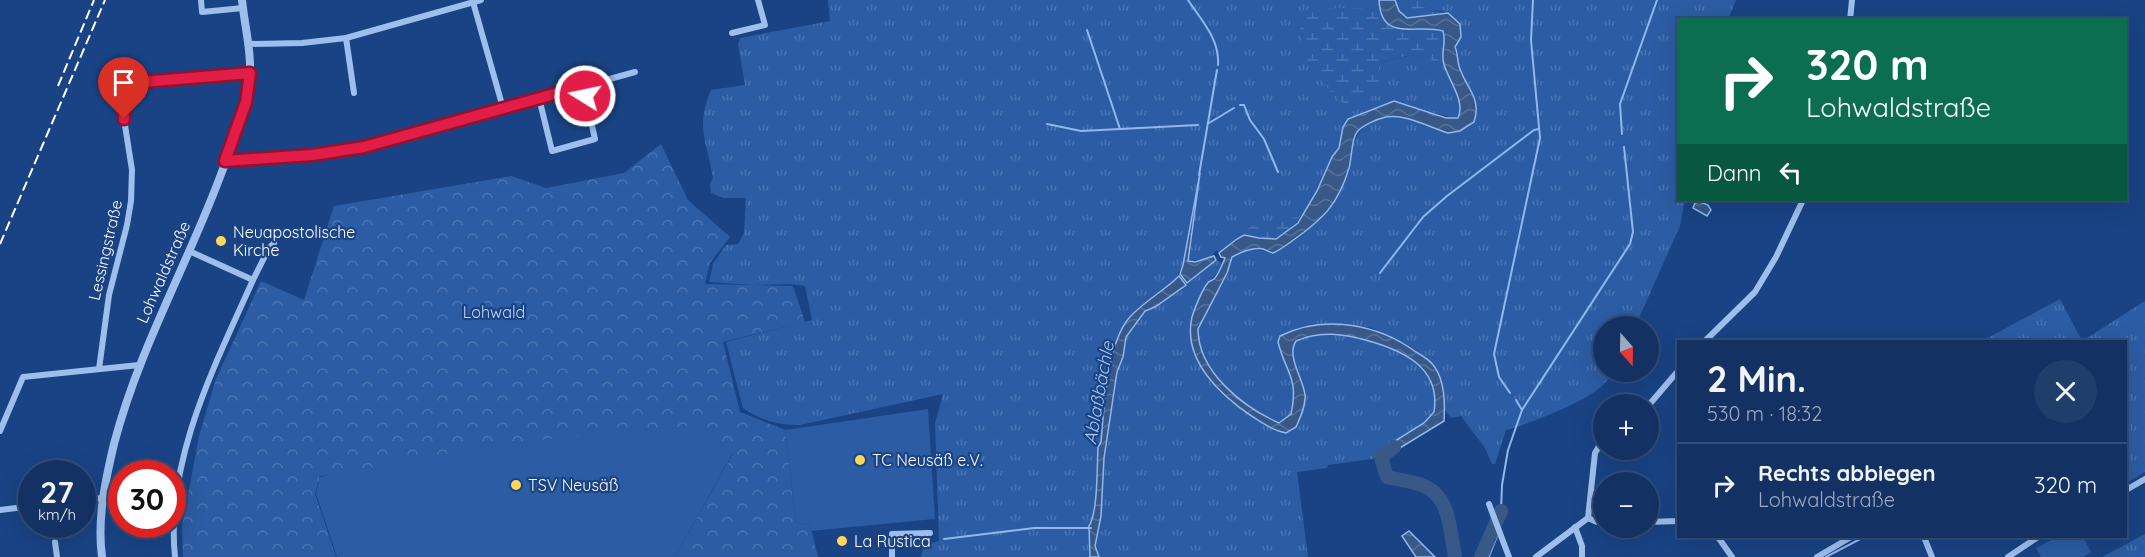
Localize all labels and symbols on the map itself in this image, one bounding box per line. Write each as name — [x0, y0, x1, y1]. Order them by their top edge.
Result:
pin — [98, 57, 149, 119]
position arrow — [553, 64, 617, 128]
street label: Lessingstraße — [84, 198, 126, 302]
street label: Lohwaldstraße — [132, 218, 194, 326]
place label: Neuapostolische Kirche — [233, 222, 355, 260]
marker: Neuapostolische Kirche — [214, 234, 228, 248]
park label: Lohwald — [463, 302, 525, 322]
north arrow — [1593, 316, 1659, 382]
water label: Ablaßbächle — [1078, 339, 1119, 446]
place label: TC Neusäß e.V. — [872, 450, 983, 470]
marker: TC Neusäß e.V. — [853, 453, 867, 467]
speed limit sign: 30 — [108, 460, 186, 538]
place label: TSV Neusäß — [528, 475, 618, 495]
marker: TSV Neusäß — [509, 478, 523, 492]
place label: La Rustica — [854, 531, 931, 551]
marker: La Rustica — [835, 534, 849, 548]

